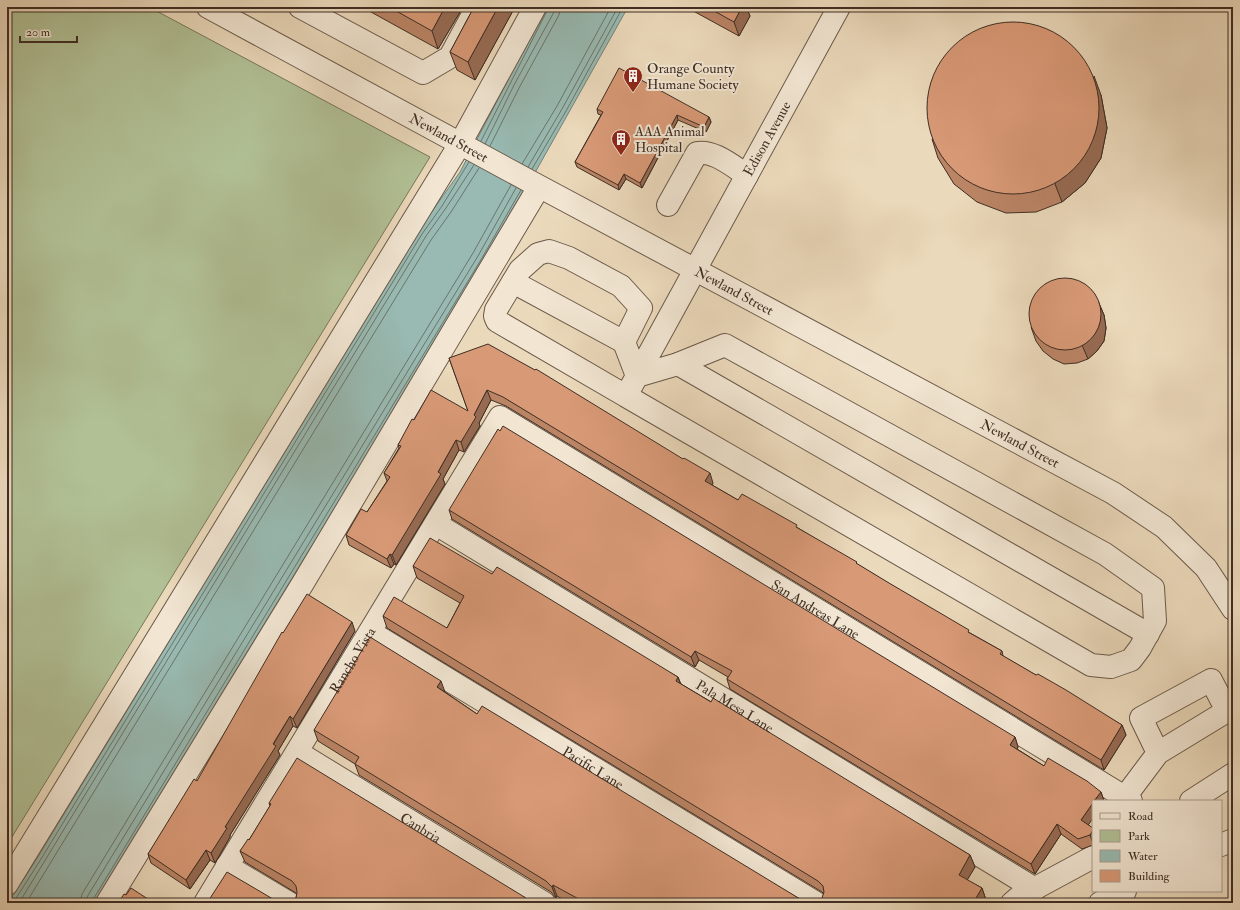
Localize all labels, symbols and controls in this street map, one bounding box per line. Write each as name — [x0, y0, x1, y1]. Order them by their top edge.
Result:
scale bar — [20, 18, 77, 44]
text: 20 m — [26, 25, 51, 40]
place label: Orange County Humane Society — [647, 60, 739, 94]
building icon: Orange County Humane Society — [622, 65, 644, 93]
street label: Edison Avenue — [739, 98, 794, 179]
street label: Newland Street — [407, 109, 492, 166]
place label: AAA Animal Hospital — [634, 123, 705, 157]
building icon: AAA Animal Hospital — [610, 128, 632, 156]
street label: Newland Street — [692, 263, 777, 319]
street label: Newland Street — [978, 415, 1063, 472]
street label: San Andreas Lane — [768, 576, 863, 642]
street label: Rancho Vista — [326, 624, 379, 696]
street label: Pala Mesa Lane — [693, 676, 777, 736]
street label: Pacific Lane — [559, 743, 627, 793]
legend — [1092, 800, 1222, 892]
street label: Canbria — [397, 809, 444, 847]
text: Road — [1128, 809, 1153, 824]
text: Park — [1128, 829, 1150, 844]
text: Water — [1127, 849, 1158, 864]
text: Building — [1128, 869, 1171, 884]

